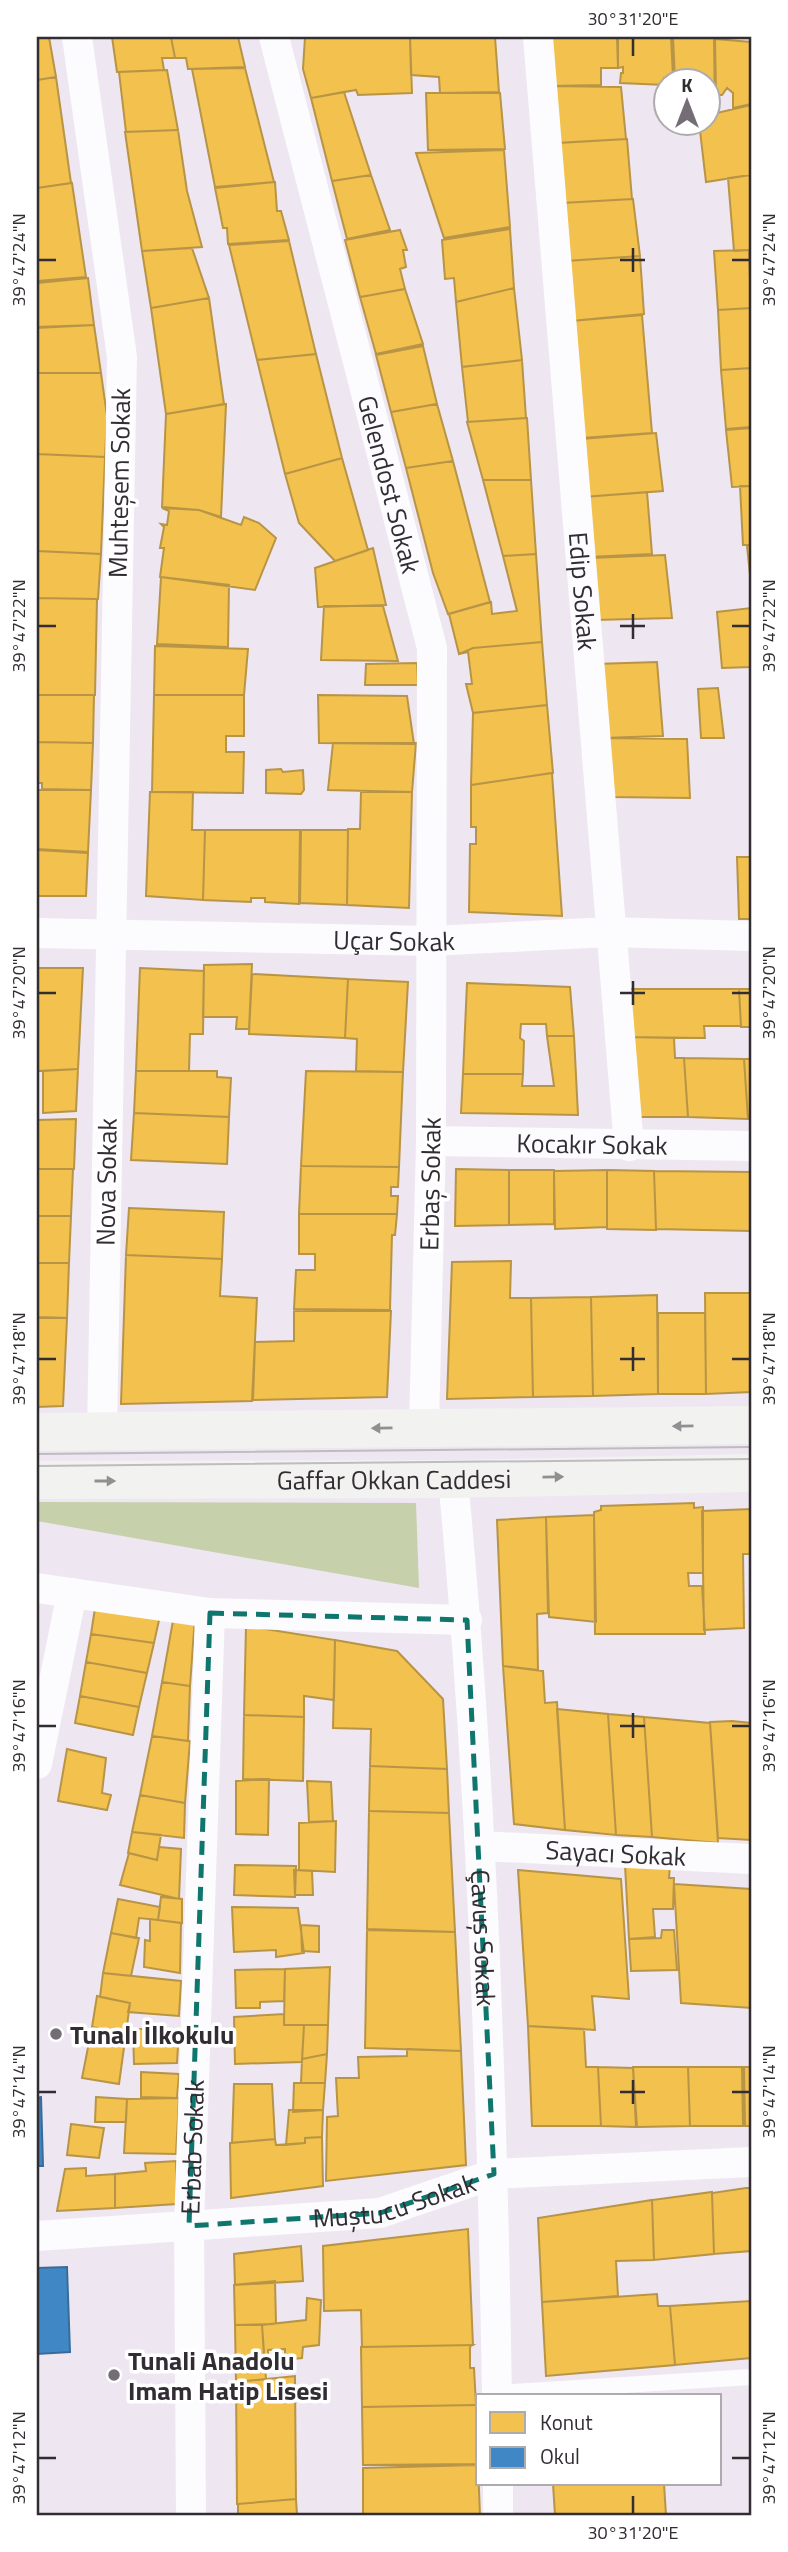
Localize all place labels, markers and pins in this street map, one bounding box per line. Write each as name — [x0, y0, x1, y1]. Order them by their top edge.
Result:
place label: Tunalı İlkokulu — [70, 2015, 234, 2054]
marker: Tunalı İlkokulu — [48, 2026, 64, 2042]
place label: Tunali Anadolu Imam Hatip Lisesi — [128, 2341, 329, 2410]
marker: Tunali Anadolu Imam Hatip Lisesi — [106, 2367, 122, 2383]

